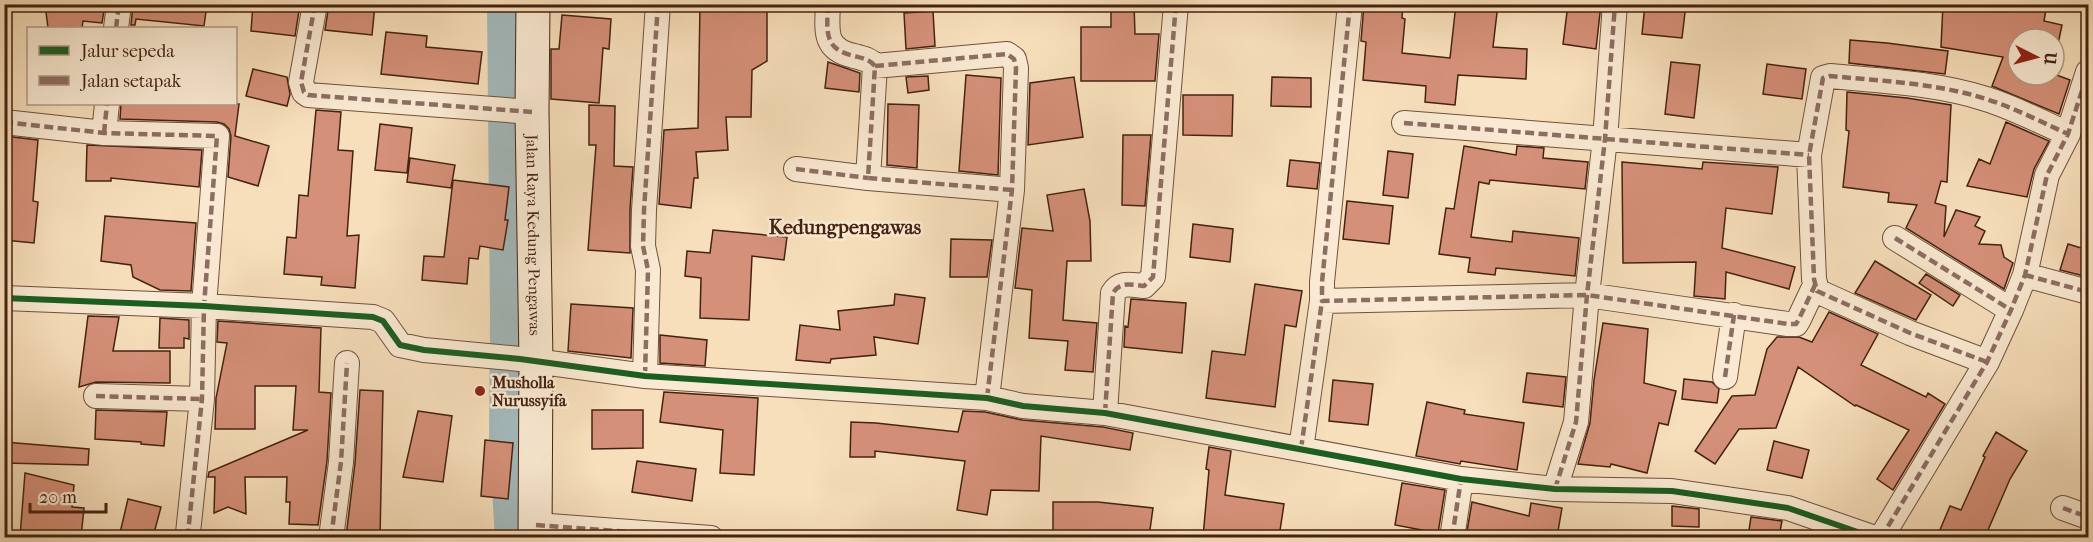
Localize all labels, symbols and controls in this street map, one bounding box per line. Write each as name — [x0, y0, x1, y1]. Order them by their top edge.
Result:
legend — [27, 27, 237, 105]
north arrow — [2006, 27, 2066, 87]
text: Jalur sepeda — [79, 41, 175, 62]
text: U — [2040, 50, 2061, 66]
text: Jalan setapak — [79, 71, 182, 92]
street label: Jalan Raya Kedung Pengawas — [522, 132, 545, 336]
district label: Kedungpengawas — [769, 216, 922, 239]
place label: Musholla Nurussyifa — [491, 373, 567, 411]
marker: Musholla Nurussyifa — [473, 384, 487, 398]
scale bar — [30, 476, 106, 514]
text: 20 m — [39, 487, 77, 508]

